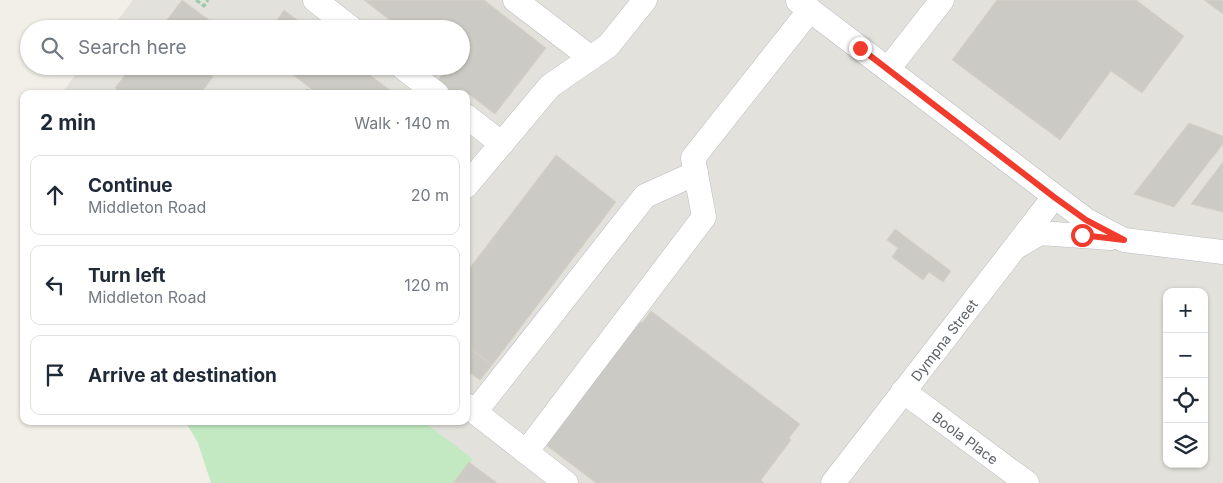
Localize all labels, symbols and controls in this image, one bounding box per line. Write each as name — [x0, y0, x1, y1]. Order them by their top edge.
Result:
search box — [20, 20, 470, 75]
icon: search — [38, 34, 66, 62]
text: Search here — [78, 36, 187, 59]
route end — [849, 37, 872, 60]
text: 2 min — [40, 110, 96, 135]
text: Walk · 140 m — [354, 113, 450, 133]
text: Continue — [88, 174, 173, 197]
icon: ahead — [41, 181, 69, 209]
text: 20 m — [411, 185, 449, 205]
text: Middleton Road — [88, 197, 206, 217]
route start — [1071, 224, 1094, 247]
text: Turn left — [88, 264, 166, 287]
icon: left — [41, 271, 69, 299]
text: 120 m — [404, 275, 449, 295]
text: Middleton Road — [88, 287, 206, 307]
map controls — [1163, 288, 1208, 468]
button: + — [1163, 288, 1208, 333]
street label: Dympna Street — [907, 295, 981, 384]
button: − — [1163, 333, 1208, 378]
icon: arrive — [41, 361, 69, 389]
text: Arrive at destination — [88, 364, 277, 387]
button: locate — [1163, 378, 1208, 423]
street label: Boola Place — [929, 408, 1002, 467]
button: layers — [1163, 423, 1208, 468]

